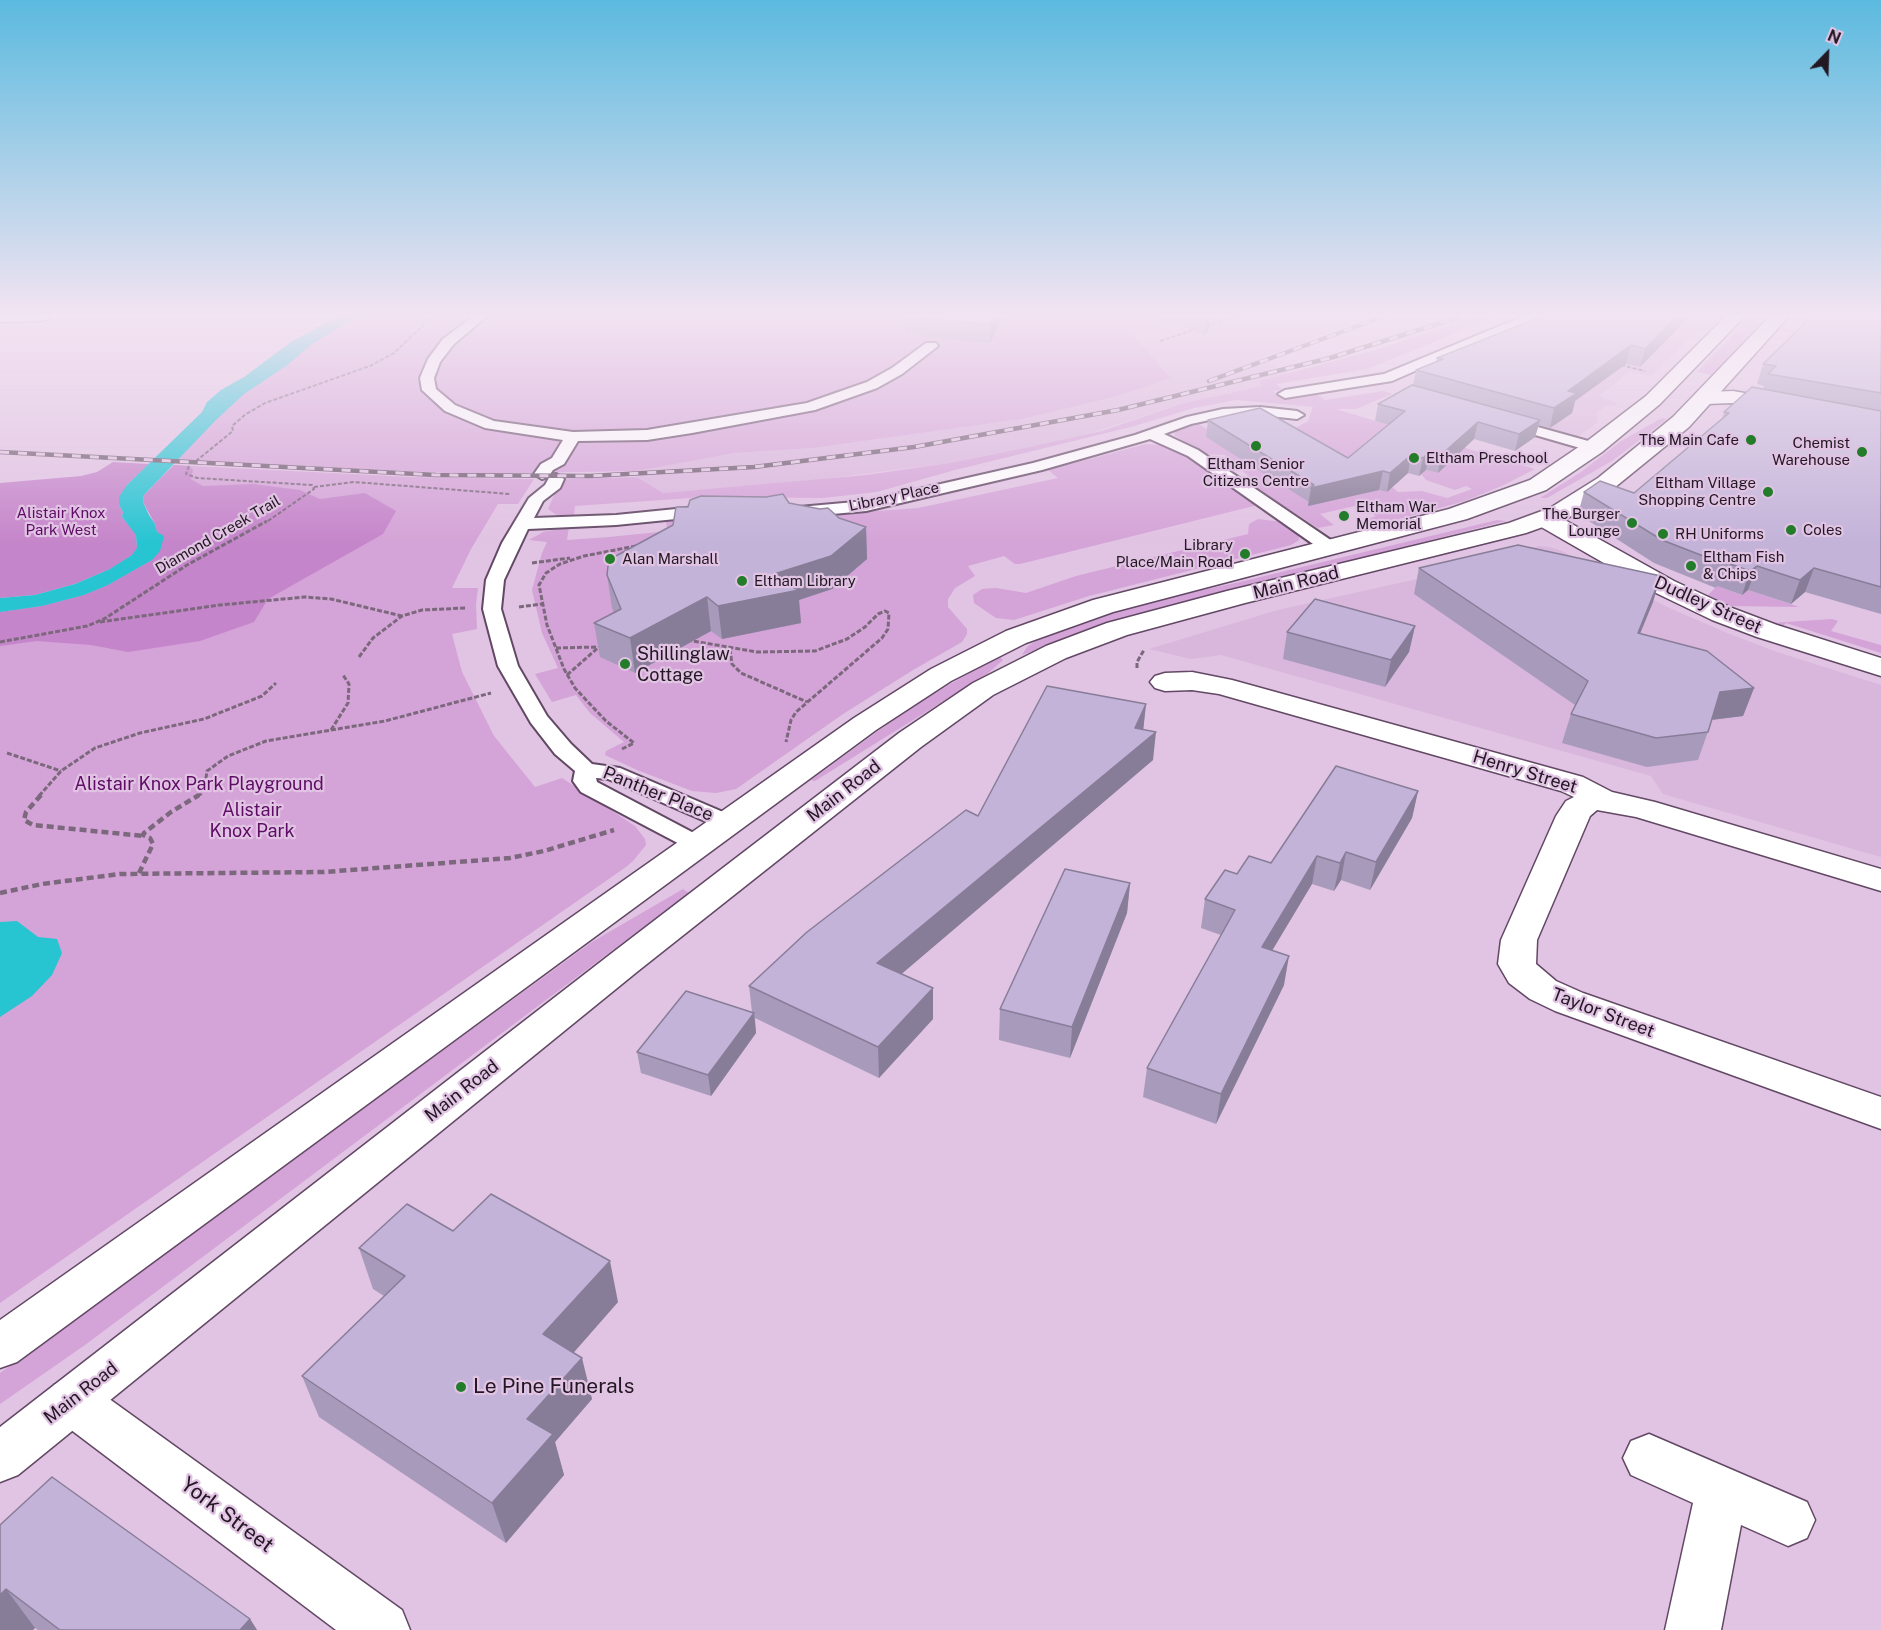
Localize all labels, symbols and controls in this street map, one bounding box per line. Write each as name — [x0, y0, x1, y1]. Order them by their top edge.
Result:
north arrow — [1797, 24, 1857, 84]
text: N — [1825, 26, 1844, 48]
place label: The Main Cafe — [1639, 431, 1739, 449]
marker: The Main Cafe — [1744, 433, 1758, 447]
place label: Chemist Warehouse — [1772, 434, 1850, 469]
marker: Eltham Senior Citizens Centre — [1249, 439, 1263, 453]
marker: Chemist Warehouse — [1855, 445, 1869, 459]
place label: Eltham Preschool — [1426, 449, 1548, 467]
marker: Eltham Preschool — [1407, 451, 1421, 465]
place label: Eltham Senior Citizens Centre — [1203, 455, 1309, 490]
place label: Eltham Village Shopping Centre — [1638, 474, 1756, 509]
street label: Library Place — [847, 479, 941, 515]
marker: Eltham Village Shopping Centre — [1761, 485, 1775, 499]
street label: Diamond Creek Trail — [152, 492, 284, 578]
place label: Eltham War Memorial — [1356, 498, 1436, 533]
park label: Alistair Knox Park West — [17, 504, 105, 539]
place label: The Burger Lounge — [1542, 505, 1620, 540]
marker: Eltham War Memorial — [1337, 509, 1351, 523]
marker: The Burger Lounge — [1625, 516, 1639, 530]
place label: Coles — [1803, 521, 1842, 539]
marker: Coles — [1784, 523, 1798, 537]
place label: RH Uniforms — [1675, 525, 1764, 543]
marker: RH Uniforms — [1656, 527, 1670, 541]
place label: Library Place/Main Road — [1116, 536, 1233, 571]
marker: Library Place/Main Road — [1238, 547, 1252, 561]
place label: Eltham Fish & Chips — [1703, 548, 1784, 583]
place label: Alan Marshall — [622, 550, 718, 568]
marker: Alan Marshall — [603, 552, 617, 566]
marker: Eltham Fish & Chips — [1684, 559, 1698, 573]
street label: Main Road — [1251, 562, 1341, 604]
place label: Eltham Library — [754, 572, 856, 590]
street label: Dudley Street — [1651, 572, 1765, 638]
marker: Eltham Library — [735, 574, 749, 588]
place label: Shillinglaw Cottage — [637, 643, 730, 686]
marker: Shillinglaw Cottage — [618, 657, 632, 671]
street label: Henry Street — [1470, 746, 1580, 798]
street label: Main Road — [803, 755, 885, 827]
street label: Panther Place — [600, 762, 716, 826]
park label: Alistair Knox Park Playground — [74, 773, 324, 795]
park label: Alistair Knox Park — [209, 799, 295, 842]
street label: Taylor Street — [1549, 984, 1657, 1042]
street label: Main Road — [421, 1055, 503, 1127]
street label: Main Road — [40, 1357, 122, 1429]
place label: Le Pine Funerals — [473, 1374, 634, 1400]
marker: Le Pine Funerals — [454, 1380, 468, 1394]
street label: York Street — [176, 1472, 278, 1558]

